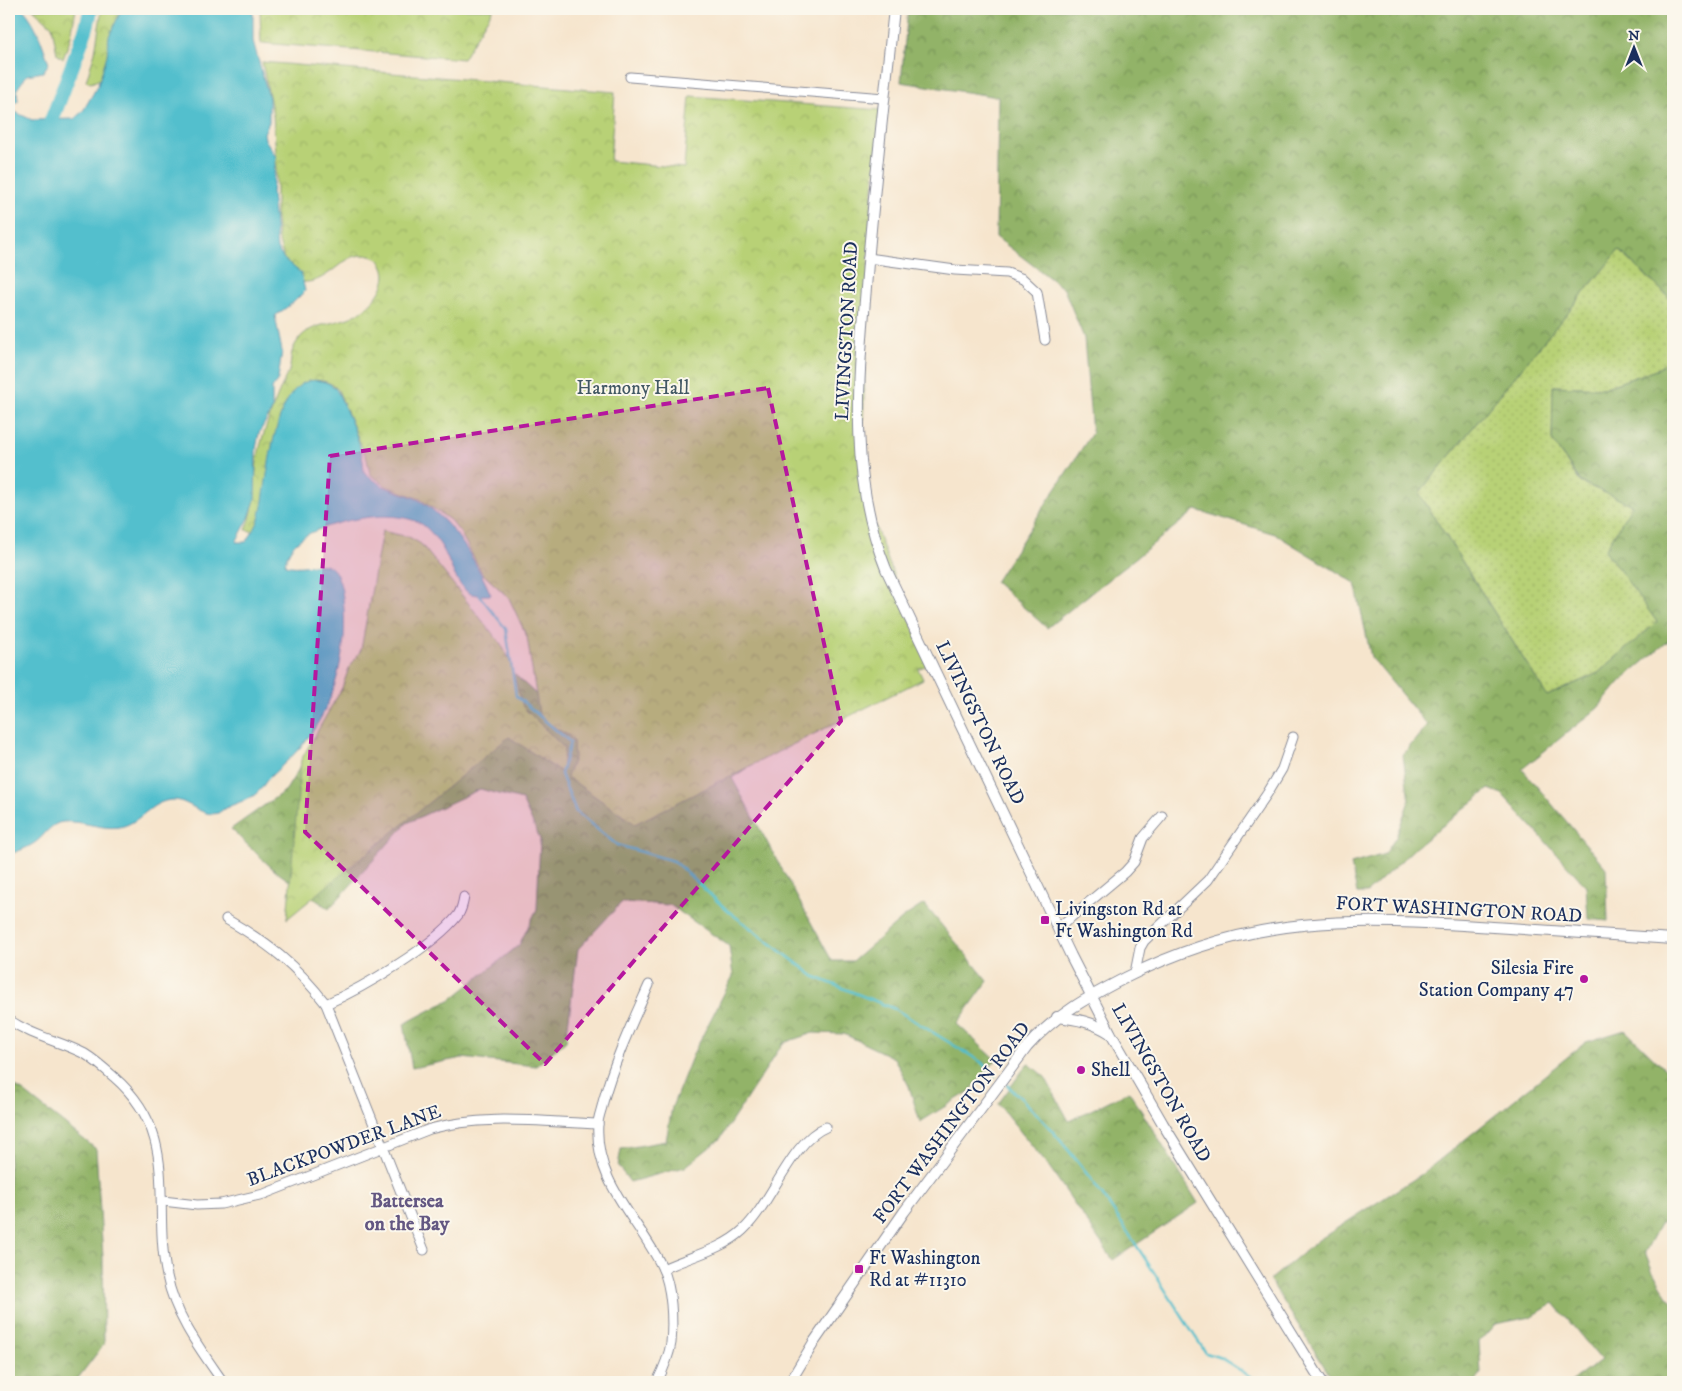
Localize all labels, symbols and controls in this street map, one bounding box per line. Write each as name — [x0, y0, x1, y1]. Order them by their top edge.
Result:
north arrow — [1610, 22, 1660, 72]
text: N — [1628, 27, 1640, 45]
street label: LIVINGSTON ROAD — [831, 241, 863, 421]
park label: Harmony Hall — [577, 377, 690, 400]
street label: LIVINGSTON ROAD — [930, 637, 1030, 809]
street label: FORT WASHINGTON ROAD — [1335, 892, 1583, 928]
place label: Livingston Rd at Ft Washington Rd — [1055, 898, 1193, 943]
marker: Livingston Rd at Ft Washington Rd — [1039, 914, 1051, 926]
place label: Silesia Fire Station Company 47 — [1419, 957, 1574, 1002]
marker: Silesia Fire Station Company 47 — [1578, 973, 1590, 985]
street label: LIVINGSTON ROAD — [1106, 1000, 1216, 1166]
street label: FORT WASHINGTON ROAD — [869, 1018, 1035, 1228]
place label: Shell — [1091, 1059, 1130, 1082]
marker: Shell — [1075, 1064, 1087, 1076]
street label: BLACKPOWDER LANE — [244, 1100, 444, 1192]
district label: Battersea on the Bay — [365, 1189, 450, 1237]
place label: Ft Washington Rd at #11310 — [869, 1247, 980, 1292]
marker: Ft Washington Rd at #11310 — [853, 1263, 865, 1275]

